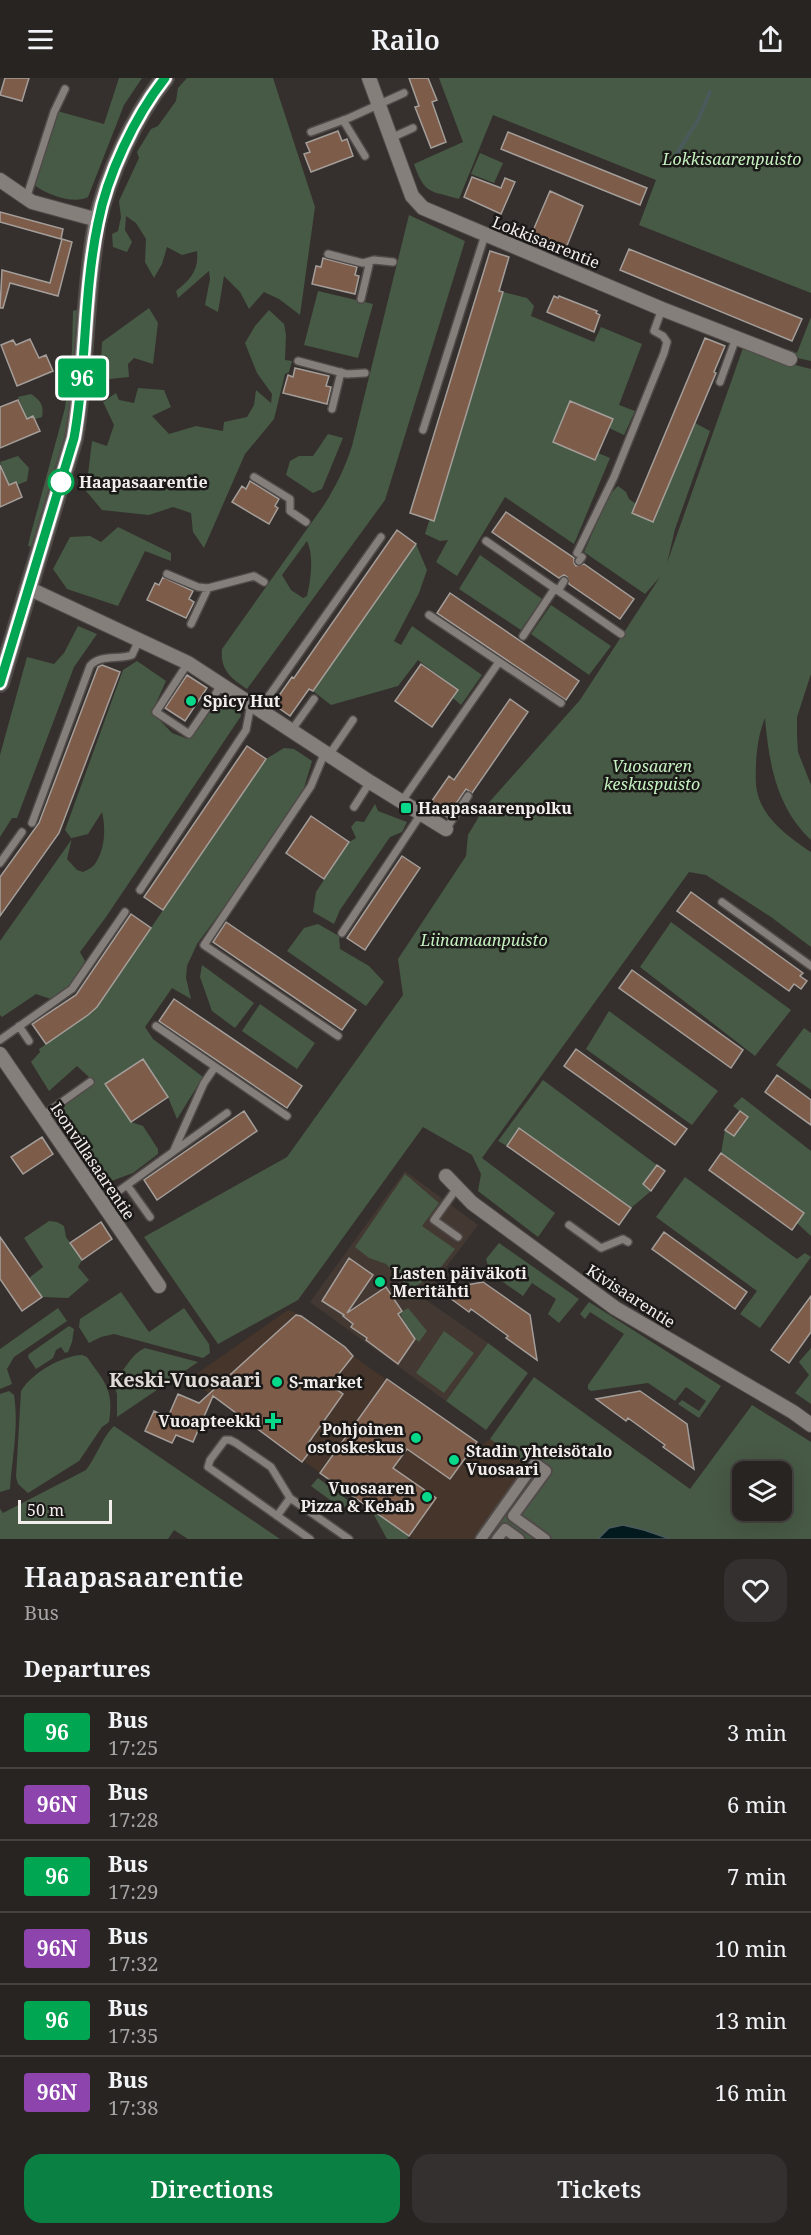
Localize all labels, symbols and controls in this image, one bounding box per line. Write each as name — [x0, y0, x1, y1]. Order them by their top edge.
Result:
text: Railo — [371, 21, 440, 58]
icon: menu — [24, 23, 57, 56]
icon: share — [754, 23, 787, 56]
park label: Lokkisaarenpuisto — [662, 148, 802, 170]
street label: Lokkisaarentie — [489, 210, 603, 274]
line badge: 96 — [55, 358, 109, 398]
text: 96 — [70, 364, 94, 392]
marker: Haapasaarentie — [48, 469, 74, 495]
place label: Haapasaarentie — [79, 471, 208, 493]
place label: Spicy Hut — [203, 690, 281, 712]
marker: Spicy Hut — [184, 694, 198, 708]
park label: Vuosaaren keskuspuisto — [604, 755, 700, 795]
place label: Haapasaarenpolku — [418, 797, 572, 819]
marker: Haapasaarenpolku — [399, 801, 413, 815]
park label: Liinamaanpuisto — [419, 929, 548, 951]
street label: Isonvillasaarentie — [46, 1098, 140, 1224]
street label: Kivisaarentie — [582, 1259, 680, 1333]
place label: Lasten päiväkoti Meritähti — [392, 1262, 527, 1302]
marker: Lasten päiväkoti Meritähti — [373, 1275, 387, 1289]
district label: Keski-Vuosaari — [109, 1366, 261, 1393]
place label: S-market — [289, 1371, 363, 1393]
marker: S-market — [270, 1375, 284, 1389]
place label: Vuoapteekki — [159, 1410, 261, 1432]
marker: Vuoapteekki — [266, 1414, 280, 1428]
place label: Pohjoinen ostoskeskus — [307, 1418, 404, 1458]
marker: Pohjoinen ostoskeskus — [409, 1431, 423, 1445]
place label: Stadin yhteisötalo Vuosaari — [466, 1440, 613, 1480]
marker: Stadin yhteisötalo Vuosaari — [447, 1453, 461, 1467]
map controls — [732, 1461, 792, 1521]
button: layers — [732, 1461, 792, 1521]
place label: Vuosaaren Pizza & Kebab — [301, 1477, 415, 1517]
marker: Vuosaaren Pizza & Kebab — [420, 1490, 434, 1504]
scale bar — [18, 1497, 112, 1524]
text: 50 m — [27, 1499, 64, 1521]
text: Haapasaarentie — [24, 1557, 244, 1595]
button: heart — [724, 1559, 787, 1622]
text: Bus — [24, 1599, 59, 1626]
text: Departures — [24, 1653, 151, 1683]
text: Bus — [108, 1704, 148, 1734]
text: 3 min — [727, 1717, 787, 1747]
text: 96 — [45, 1718, 69, 1746]
text: 17:25 — [108, 1734, 158, 1761]
text: Bus — [108, 1776, 148, 1806]
text: 6 min — [727, 1789, 787, 1819]
text: 96N — [37, 1790, 77, 1818]
text: 17:28 — [108, 1806, 158, 1833]
text: Bus — [108, 1848, 148, 1878]
text: 7 min — [727, 1861, 787, 1891]
text: 96 — [45, 1862, 69, 1890]
text: 17:29 — [108, 1878, 158, 1905]
text: Bus — [108, 1920, 148, 1950]
text: 10 min — [715, 1933, 787, 1963]
text: 96N — [37, 1934, 77, 1962]
text: 17:32 — [108, 1950, 158, 1977]
text: Bus — [108, 1992, 148, 2022]
text: 13 min — [715, 2005, 787, 2035]
text: 96 — [45, 2006, 69, 2034]
text: 17:35 — [108, 2022, 158, 2049]
text: Bus — [108, 2064, 148, 2094]
text: 16 min — [715, 2077, 787, 2107]
text: 96N — [37, 2078, 77, 2106]
text: 17:38 — [108, 2094, 158, 2121]
button: Directions — [24, 2154, 400, 2223]
button: Tickets — [412, 2154, 787, 2223]

